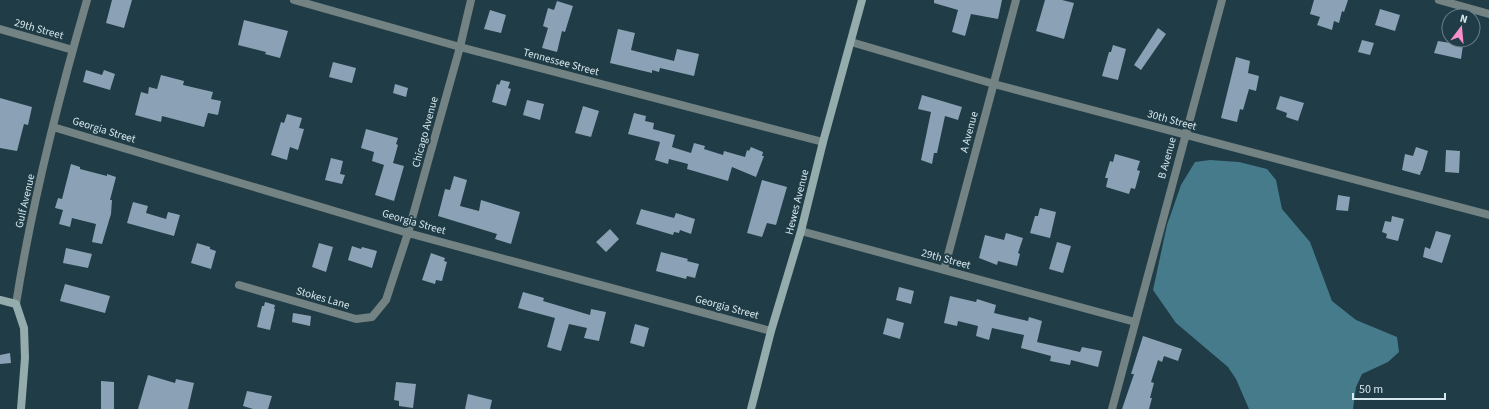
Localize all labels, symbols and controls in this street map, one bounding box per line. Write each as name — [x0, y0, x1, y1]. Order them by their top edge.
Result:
north arrow — [1441, 8, 1481, 48]
text: N — [1458, 11, 1469, 27]
street label: 29th Street — [13, 15, 66, 43]
street label: Tennessee Street — [521, 45, 601, 79]
street label: Chicago Avenue — [408, 94, 442, 169]
street label: 30th Street — [1146, 106, 1199, 134]
street label: A Avenue — [956, 109, 982, 154]
street label: Georgia Street — [71, 113, 138, 147]
street label: B Avenue — [1154, 135, 1180, 181]
street label: Hewes Avenue — [782, 167, 812, 236]
street label: Gulf Avenue — [12, 172, 39, 229]
street label: Georgia Street — [380, 206, 448, 238]
street label: 29th Street — [920, 245, 973, 273]
street label: Stokes Lane — [294, 283, 352, 313]
street label: Georgia Street — [693, 291, 761, 323]
scale bar — [1353, 375, 1445, 401]
text: 50 m — [1359, 381, 1383, 398]

